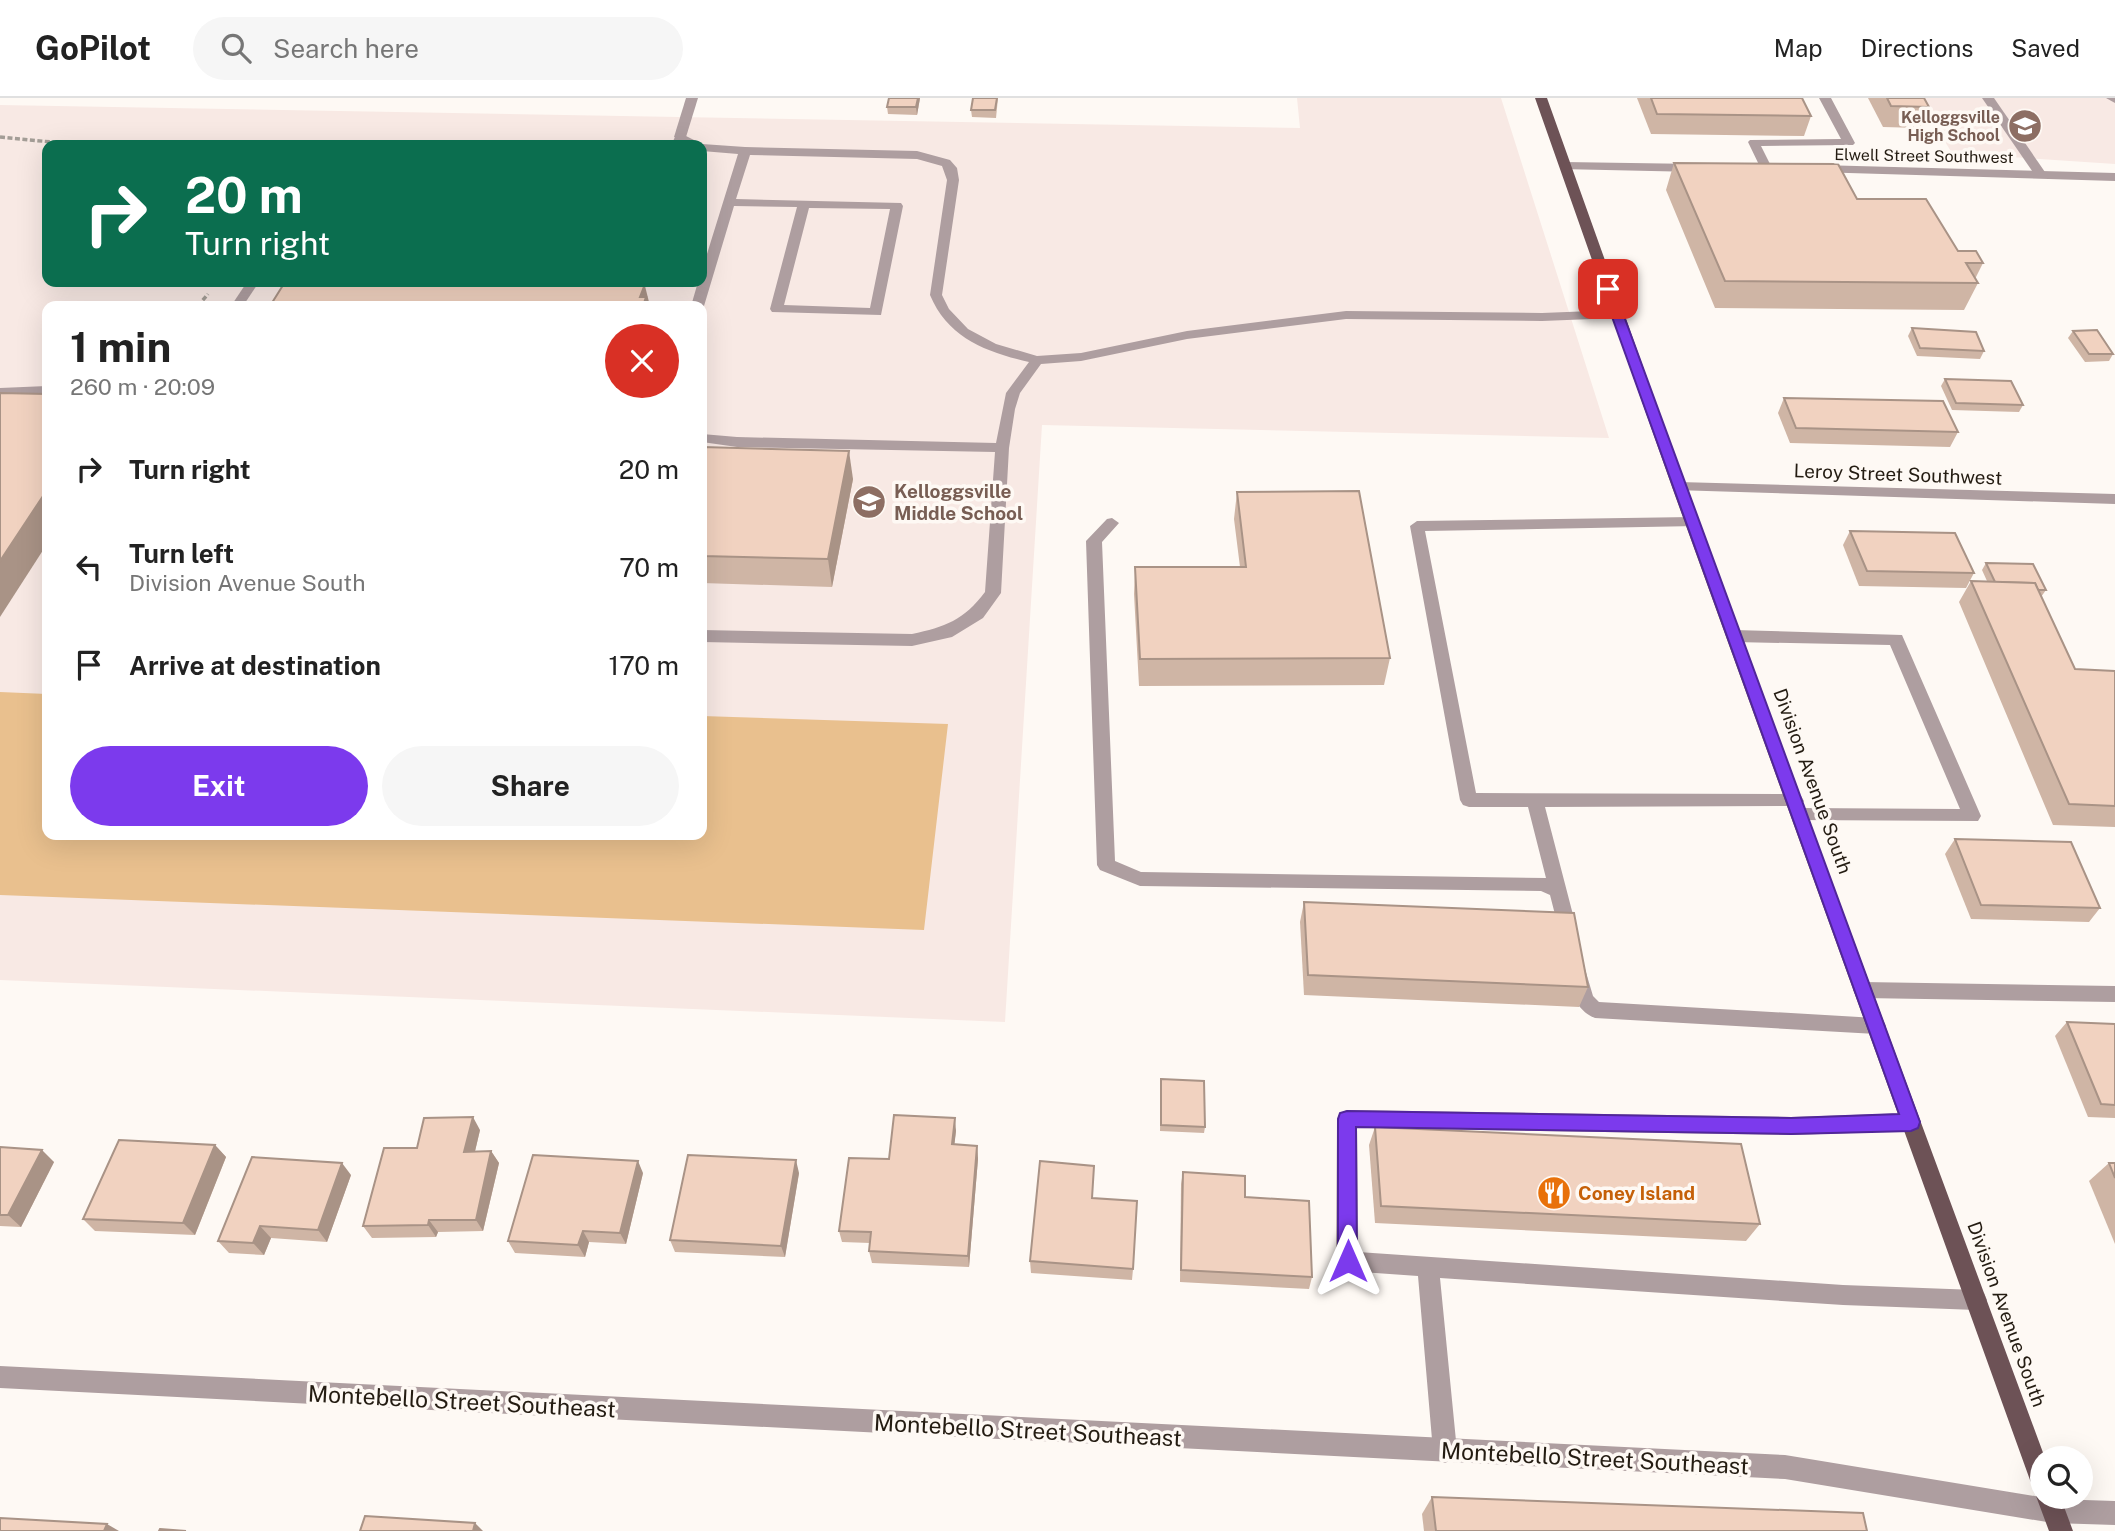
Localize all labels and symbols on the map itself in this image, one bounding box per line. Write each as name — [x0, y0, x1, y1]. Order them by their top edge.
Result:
school or university icon: Kelloggsville High School — [2006, 107, 2044, 145]
place label: Kelloggsville High School — [1901, 108, 2000, 145]
street label: Elwell Street Southwest — [1834, 145, 2014, 167]
pin — [1578, 259, 1638, 319]
street label: Leroy Street Southwest — [1793, 459, 2003, 489]
place label: Kelloggsville Middle School — [894, 480, 1023, 524]
school or university icon: Kelloggsville Middle School — [850, 483, 888, 521]
street label: Division Avenue South — [1769, 685, 1857, 877]
restaurant icon: Coney Island — [1535, 1174, 1573, 1212]
place label: Coney Island — [1578, 1182, 1695, 1204]
street label: Division Avenue South — [1963, 1218, 2051, 1410]
position arrow — [1311, 1224, 1385, 1298]
street label: Montebello Street Southeast — [307, 1379, 617, 1423]
street label: Montebello Street Southeast — [873, 1408, 1183, 1452]
street label: Montebello Street Southeast — [1440, 1436, 1750, 1480]

